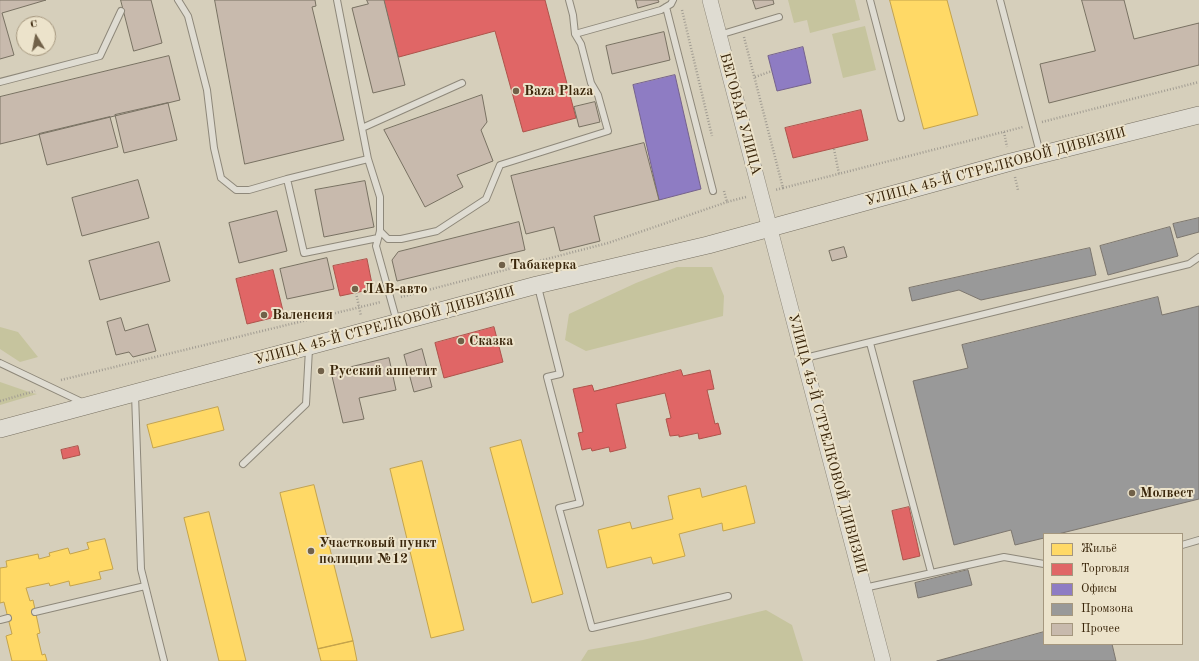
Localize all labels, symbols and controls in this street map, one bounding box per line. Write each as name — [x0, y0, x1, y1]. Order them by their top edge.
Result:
north arrow — [16, 16, 56, 56]
text: С — [29, 19, 39, 31]
street label: БЕГОВАЯ УЛИЦА — [716, 51, 764, 177]
place label: Baza Plaza — [524, 83, 593, 99]
marker: Baza Plaza — [511, 86, 521, 96]
street label: УЛИЦА 45-Й СТРЕЛКОВОЙ ДИВИЗИИ — [864, 124, 1128, 210]
place label: Табакерка — [510, 257, 577, 273]
marker: Табакерка — [497, 260, 507, 270]
place label: ЛАВ-авто — [363, 281, 428, 297]
street label: УЛИЦА 45-Й СТРЕЛКОВОЙ ДИВИЗИИ — [253, 283, 517, 369]
marker: ЛАВ-авто — [350, 284, 360, 294]
place label: Валенсия — [272, 307, 333, 323]
marker: Валенсия — [259, 310, 269, 320]
street label: УЛИЦА 45-Й СТРЕЛКОВОЙ ДИВИЗИИ — [784, 312, 870, 576]
place label: Сказка — [469, 333, 513, 349]
marker: Сказка — [456, 336, 466, 346]
place label: Русский аппетит — [329, 363, 437, 379]
marker: Русский аппетит — [316, 366, 326, 376]
place label: Молвест — [1140, 485, 1193, 501]
marker: Молвест — [1127, 488, 1137, 498]
legend — [1043, 533, 1183, 645]
place label: Участковый пункт полиции №12 — [319, 535, 437, 568]
text: Жильё — [1081, 543, 1117, 555]
marker: Участковый пункт полиции №12 — [306, 546, 316, 556]
text: Торговля — [1081, 563, 1130, 575]
text: Офисы — [1081, 583, 1117, 595]
text: Промзона — [1081, 603, 1133, 615]
text: Прочее — [1081, 623, 1120, 635]

